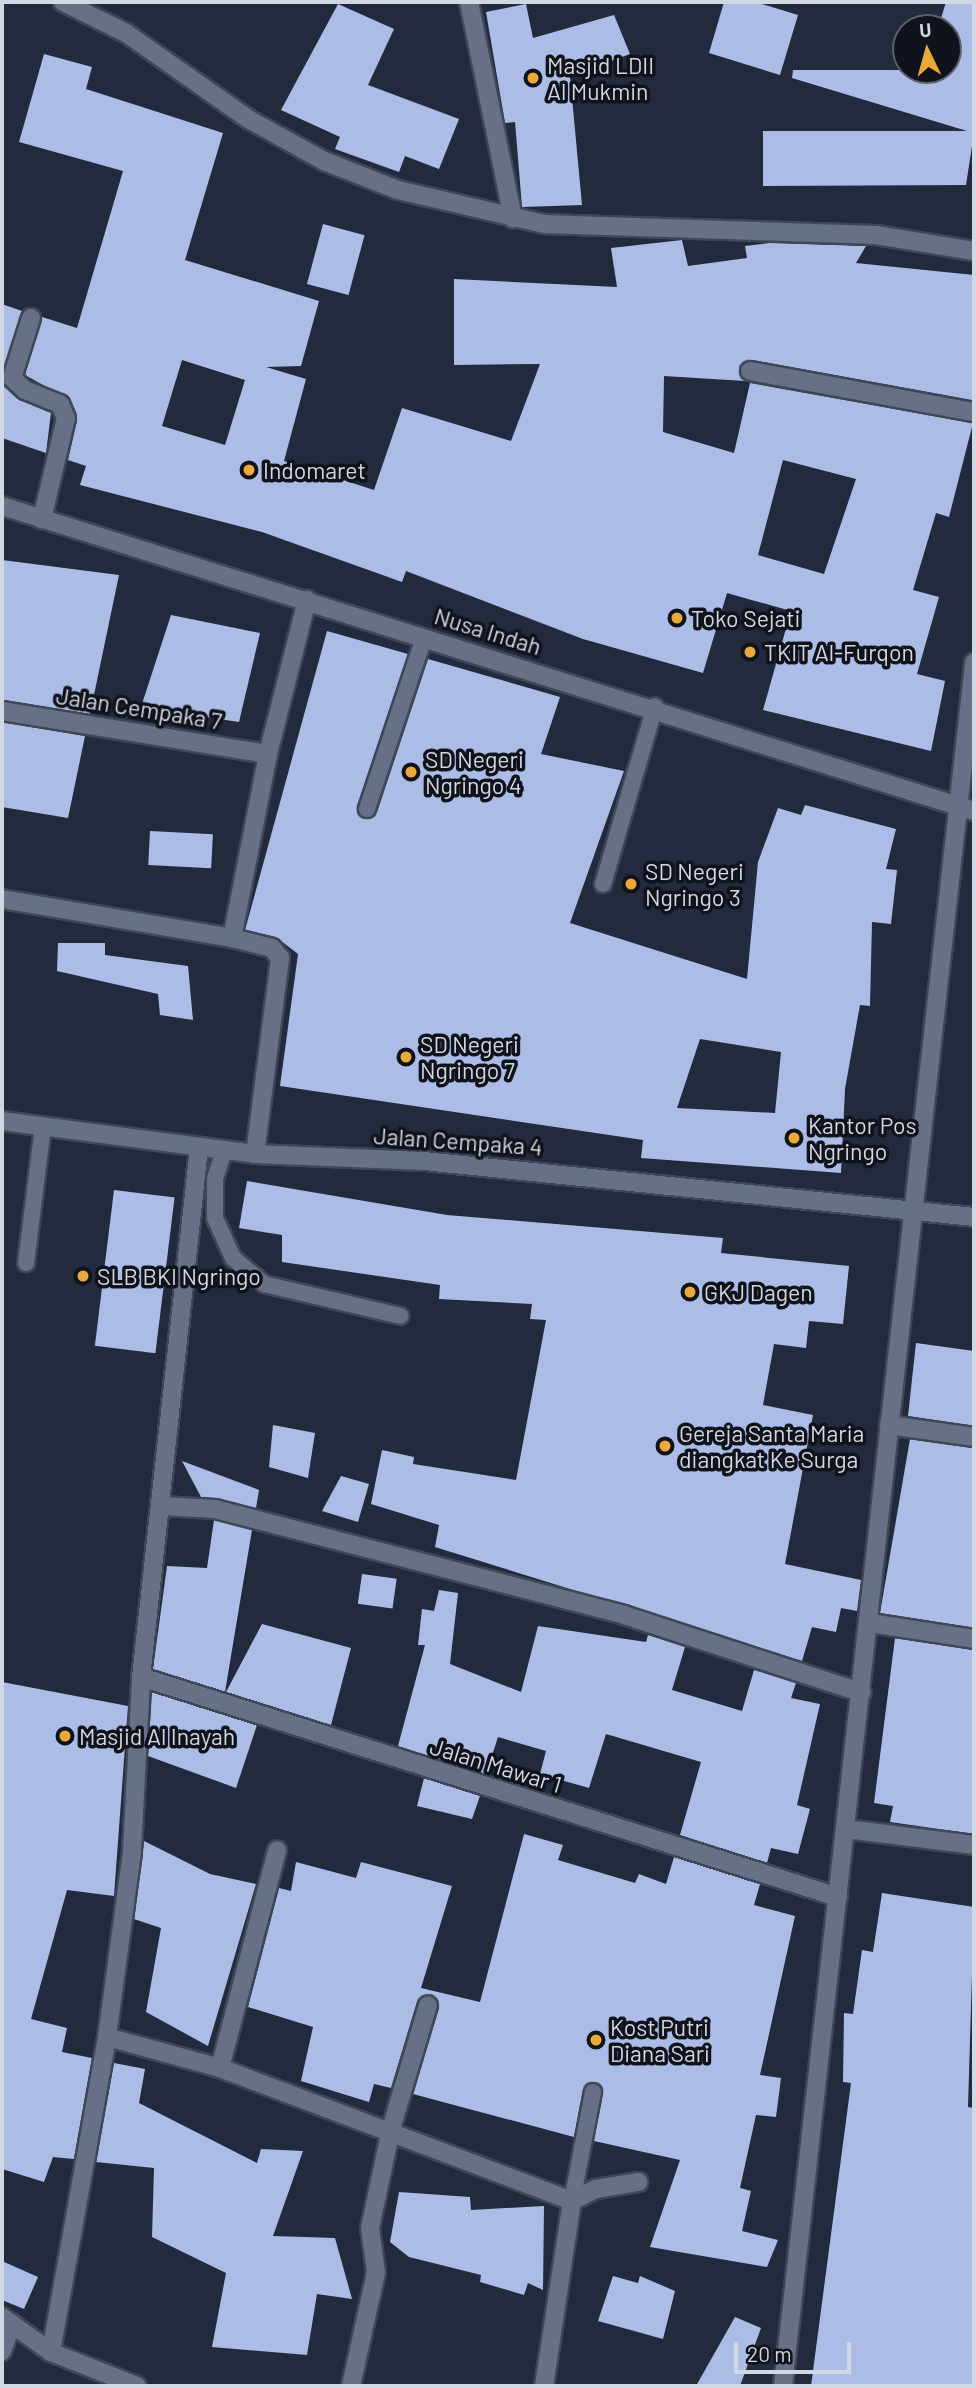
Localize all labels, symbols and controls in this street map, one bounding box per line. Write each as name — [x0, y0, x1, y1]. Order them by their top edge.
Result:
north arrow — [892, 14, 962, 84]
text: U — [918, 18, 932, 42]
place label: Masjid LDII Al Mukmin — [547, 51, 654, 105]
marker: Masjid LDII Al Mukmin — [525, 70, 541, 86]
place label: Indomaret — [263, 456, 366, 484]
marker: Indomaret — [241, 462, 257, 478]
street label: Nusa Indah — [431, 602, 545, 660]
place label: Toko Sejati — [691, 604, 800, 632]
marker: Toko Sejati — [669, 610, 685, 626]
place label: TKIT Al-Furqon — [764, 638, 914, 666]
marker: TKIT Al-Furqon — [742, 644, 758, 660]
street label: Jalan Cempaka 7 — [54, 681, 224, 735]
place label: SD Negeri Ngringo 4 — [425, 745, 524, 799]
marker: SD Negeri Ngringo 4 — [403, 764, 419, 780]
place label: SD Negeri Ngringo 3 — [645, 857, 744, 911]
marker: SD Negeri Ngringo 3 — [623, 876, 639, 892]
place label: SD Negeri Ngringo 7 — [420, 1030, 519, 1084]
marker: SD Negeri Ngringo 7 — [398, 1049, 414, 1065]
place label: Kantor Pos Ngringo — [808, 1111, 917, 1165]
street label: Jalan Cempaka 4 — [373, 1121, 543, 1161]
marker: Kantor Pos Ngringo — [786, 1130, 802, 1146]
place label: SLB BKI Ngringo — [97, 1262, 261, 1290]
marker: SLB BKI Ngringo — [75, 1268, 91, 1284]
place label: GKJ Dagen — [704, 1278, 813, 1306]
marker: GKJ Dagen — [682, 1284, 698, 1300]
place label: Gereja Santa Maria diangkat Ke Surga — [679, 1419, 864, 1473]
marker: Gereja Santa Maria diangkat Ke Surga — [657, 1438, 673, 1454]
place label: Masjid Al Inayah — [79, 1722, 235, 1750]
marker: Masjid Al Inayah — [57, 1728, 73, 1744]
street label: Jalan Mawar 1 — [427, 1732, 565, 1798]
place label: Kost Putri Diana Sari — [610, 2013, 710, 2067]
marker: Kost Putri Diana Sari — [588, 2032, 604, 2048]
scale bar — [738, 2328, 855, 2372]
text: 20 m — [747, 2341, 792, 2366]

